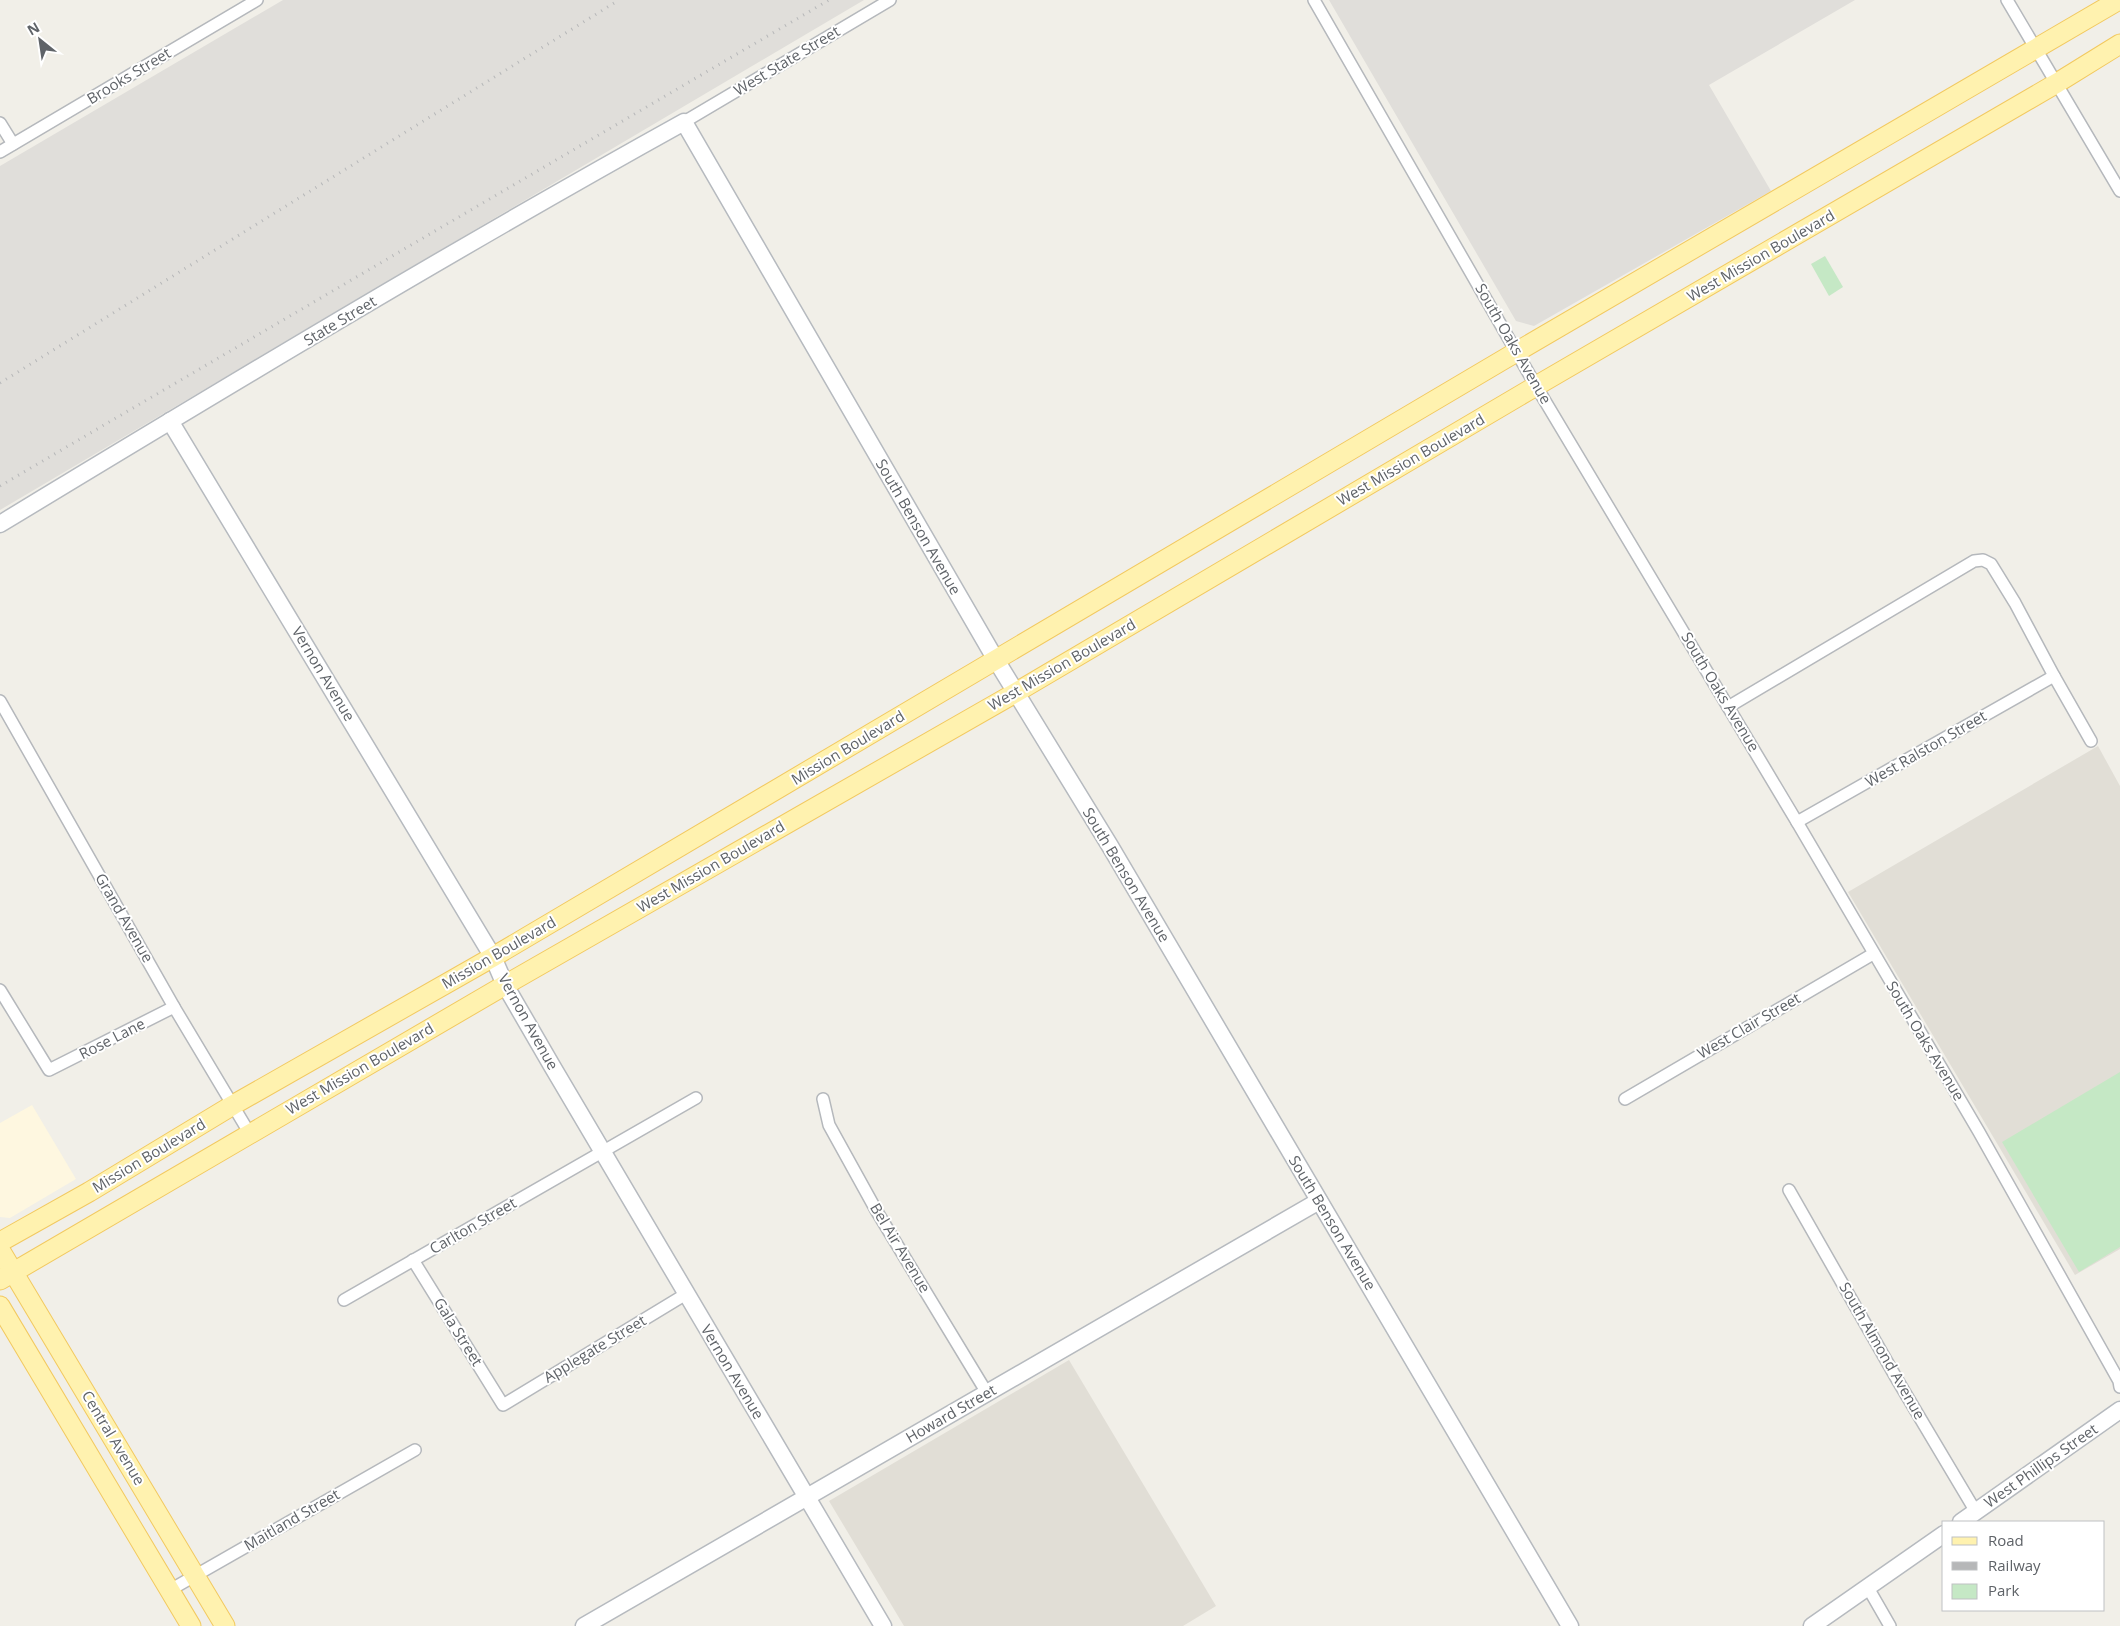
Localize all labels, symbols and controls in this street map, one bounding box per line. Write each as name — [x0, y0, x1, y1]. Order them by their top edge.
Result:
north arrow — [15, 15, 65, 65]
text: N — [24, 17, 43, 39]
street label: West State Street — [730, 21, 843, 100]
street label: Brooks Street — [83, 42, 174, 108]
street label: West Mission Boulevard — [1683, 205, 1838, 306]
street label: South Oaks Avenue — [1471, 280, 1557, 407]
street label: State Street — [299, 291, 380, 350]
street label: West Mission Boulevard — [1333, 409, 1488, 510]
street label: South Benson Avenue — [872, 455, 966, 598]
street label: West Mission Boulevard — [984, 614, 1139, 715]
street label: Vernon Avenue — [288, 622, 360, 725]
street label: South Oaks Avenue — [1677, 628, 1764, 755]
street label: Mission Boulevard — [787, 705, 908, 789]
street label: West Ralston Street — [1861, 705, 1990, 791]
street label: South Benson Avenue — [1079, 803, 1175, 946]
street label: West Mission Boulevard — [633, 816, 788, 917]
street label: Grand Avenue — [91, 869, 158, 966]
street label: Mission Boulevard — [438, 911, 559, 993]
street label: Vernon Avenue — [494, 970, 564, 1073]
street label: South Oaks Avenue — [1882, 977, 1969, 1104]
street label: West Clair Street — [1693, 987, 1804, 1063]
street label: Rose Lane — [75, 1013, 148, 1063]
street label: West Mission Boulevard — [282, 1018, 437, 1119]
street label: Mission Boulevard — [88, 1113, 209, 1197]
street label: South Benson Avenue — [1285, 1151, 1381, 1294]
street label: Carlton Street — [425, 1192, 520, 1258]
street label: Bel Air Avenue — [866, 1199, 936, 1296]
street label: South Almond Avenue — [1835, 1278, 1930, 1423]
street label: Gala Street — [430, 1293, 488, 1369]
street label: Applegate Street — [540, 1310, 649, 1387]
street label: Vernon Avenue — [697, 1320, 769, 1423]
street label: Howard Street — [902, 1379, 999, 1447]
street label: Central Avenue — [78, 1387, 150, 1488]
street label: West Phillips Street — [1980, 1419, 2101, 1512]
street label: Maitland Street — [240, 1484, 343, 1555]
legend — [1942, 1521, 2105, 1611]
text: Road — [1988, 1530, 2024, 1550]
text: Railway — [1988, 1555, 2041, 1575]
text: Park — [1988, 1580, 2019, 1600]

